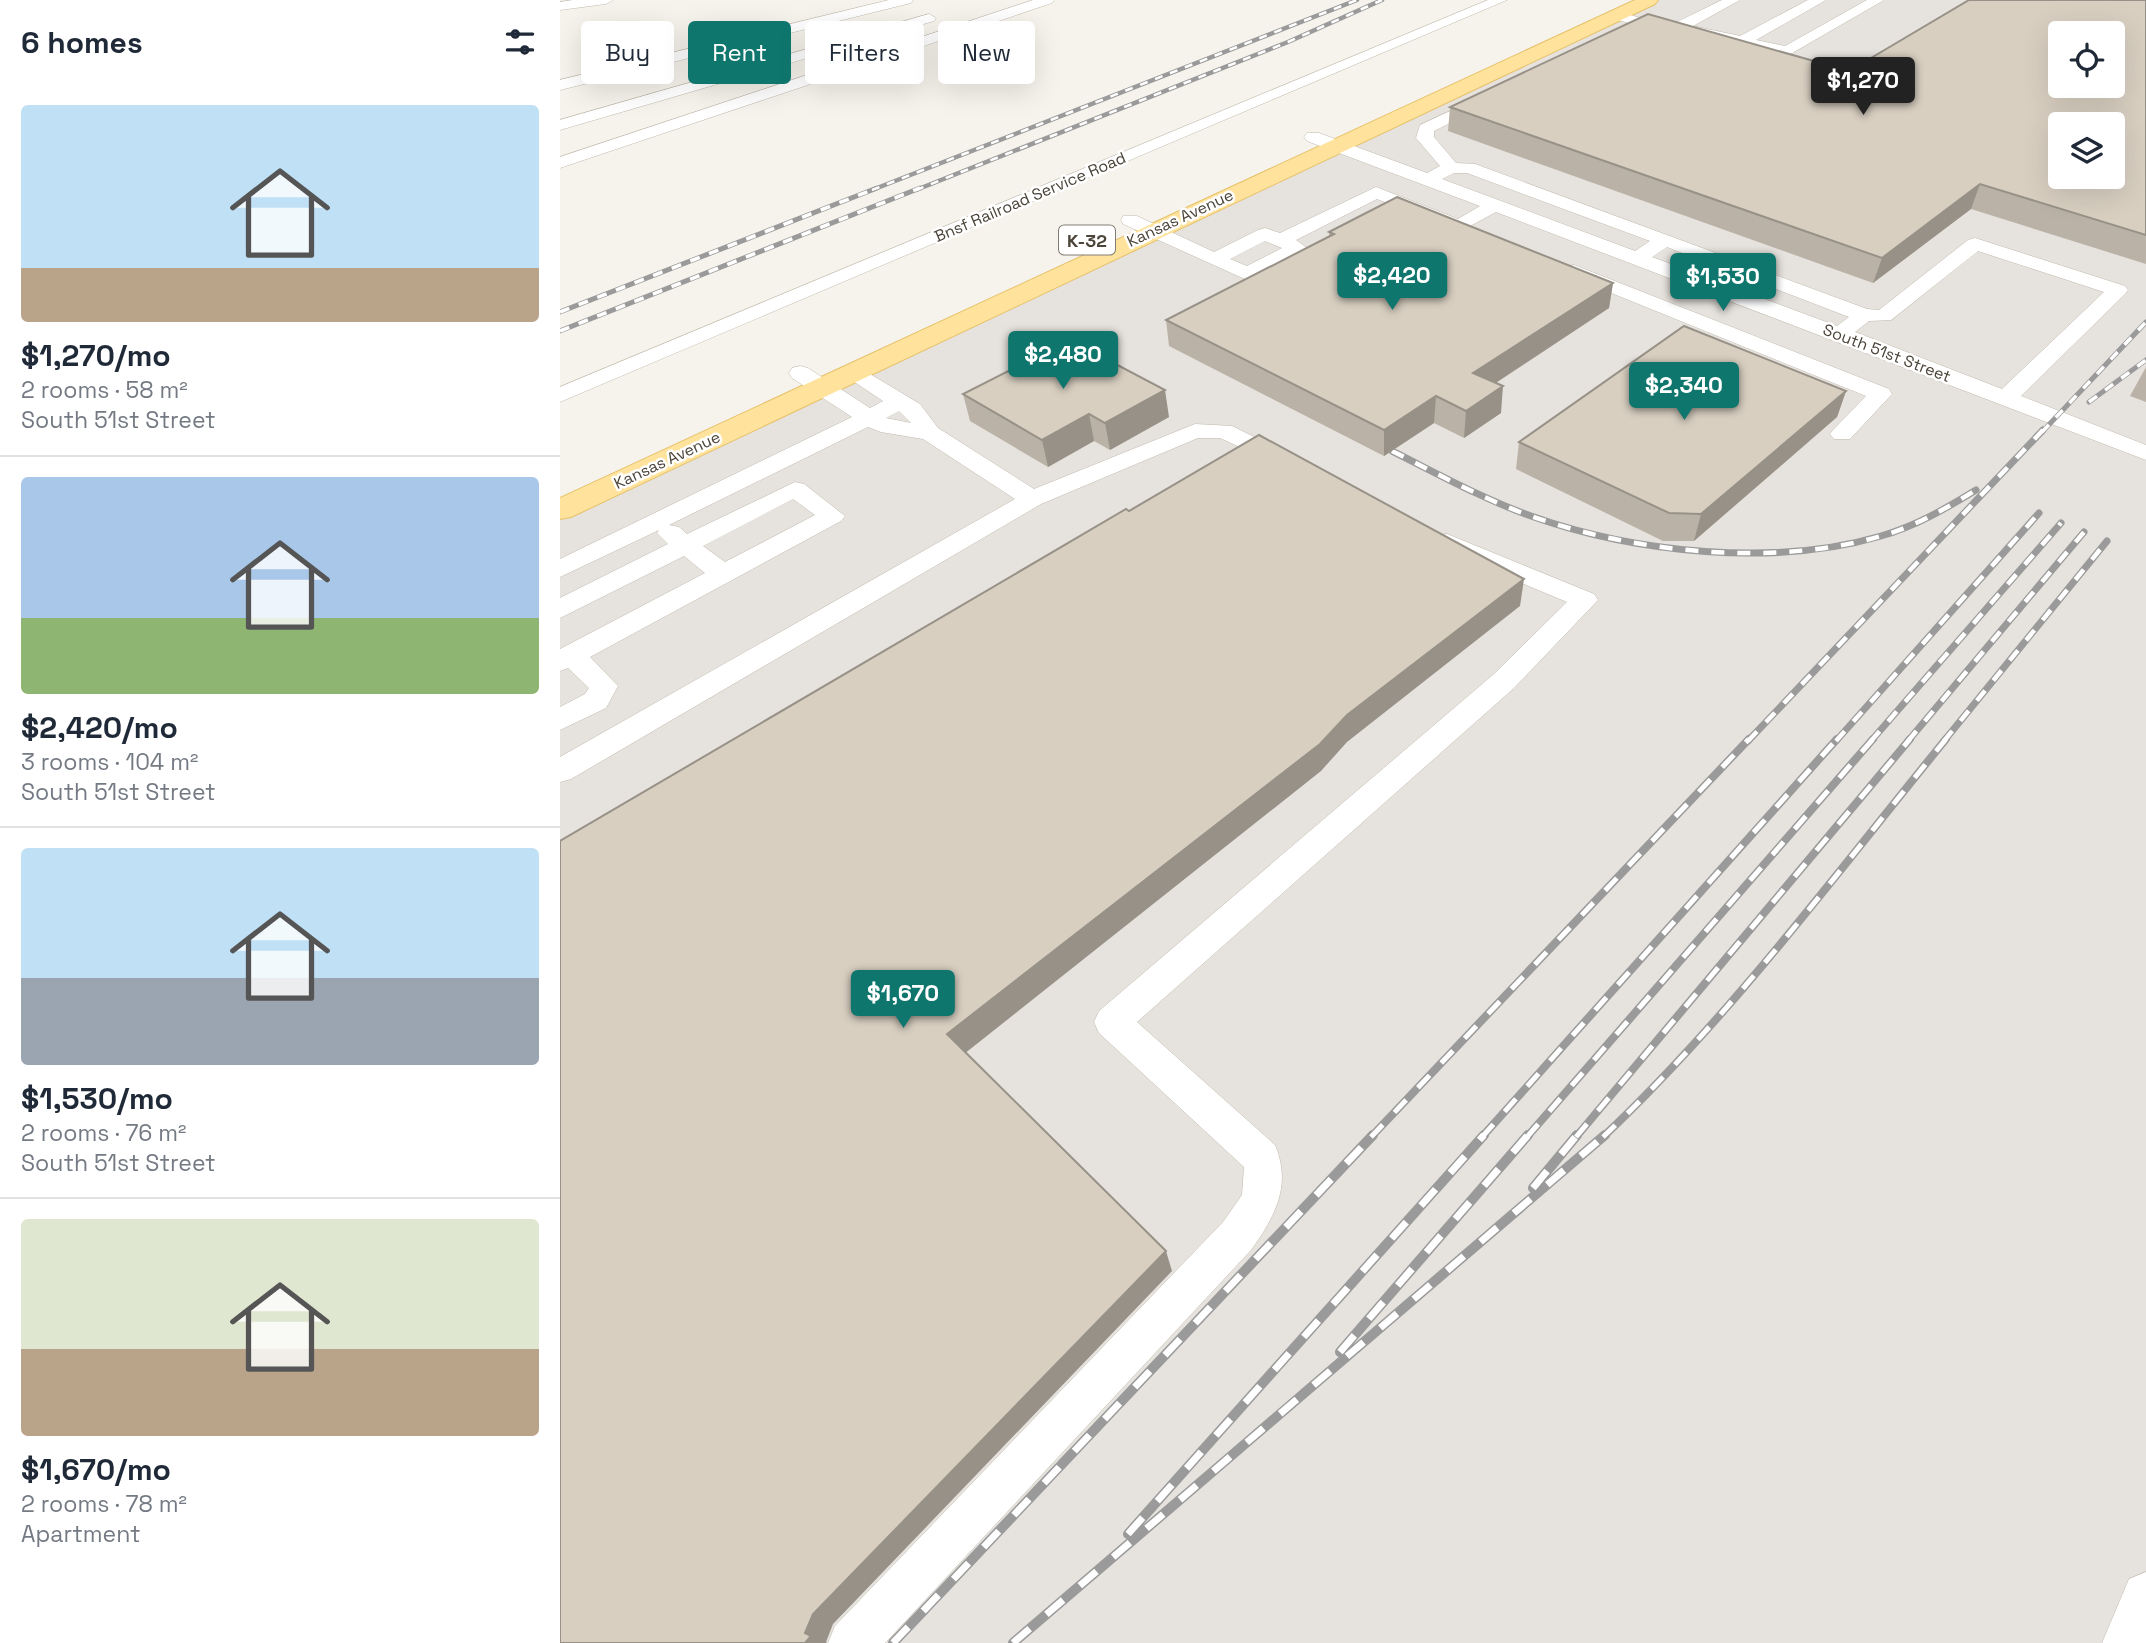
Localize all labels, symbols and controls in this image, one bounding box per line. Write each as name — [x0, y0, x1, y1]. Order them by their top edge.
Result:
chip: Buy — [581, 21, 674, 84]
chip: Rent — [688, 21, 791, 84]
chip: Filters — [805, 21, 924, 84]
chip: New — [938, 21, 1035, 84]
map controls — [2048, 21, 2125, 189]
button: locate — [2048, 21, 2125, 98]
text: 6 homes — [21, 23, 143, 62]
icon: filters — [501, 23, 539, 61]
pin: $1,270 — [1806, 58, 1920, 117]
text: $1,270 — [1827, 65, 1899, 95]
button: layers — [2048, 112, 2125, 189]
street label: Bnsf Railroad Service Road — [931, 147, 1129, 247]
icon: home — [217, 150, 343, 276]
street label: Kansas Avenue — [1123, 184, 1237, 252]
road number: K-32 — [1059, 226, 1115, 254]
pin: $2,420 — [1335, 252, 1449, 312]
pin: $1,530 — [1666, 254, 1780, 313]
text: $2,420 — [1353, 260, 1431, 290]
text: $1,530 — [1686, 261, 1760, 291]
street label: South 51st Street — [1820, 319, 1954, 387]
pin: $2,480 — [1006, 332, 1120, 391]
text: $1,270/mo — [21, 336, 171, 375]
text: $2,480 — [1024, 339, 1102, 369]
pin: $2,340 — [1627, 362, 1741, 422]
text: $2,340 — [1645, 370, 1723, 400]
text: 2 rooms · 58 m² — [21, 375, 188, 405]
text: South 51st Street — [21, 405, 216, 435]
street label: Kansas Avenue — [610, 426, 724, 494]
icon: home — [217, 522, 343, 648]
text: $2,420/mo — [21, 708, 178, 747]
text: 3 rooms · 104 m² — [21, 747, 198, 777]
text: South 51st Street — [21, 777, 216, 807]
icon: home — [217, 893, 343, 1019]
pin: $1,670 — [846, 970, 960, 1030]
text: $1,670 — [867, 978, 939, 1008]
text: $1,530/mo — [21, 1079, 173, 1118]
text: 2 rooms · 76 m² — [21, 1118, 186, 1148]
text: South 51st Street — [21, 1148, 216, 1178]
icon: home — [217, 1264, 343, 1390]
text: $1,670/mo — [21, 1450, 171, 1489]
text: 2 rooms · 78 m² — [21, 1489, 187, 1519]
text: Apartment — [21, 1519, 141, 1549]

